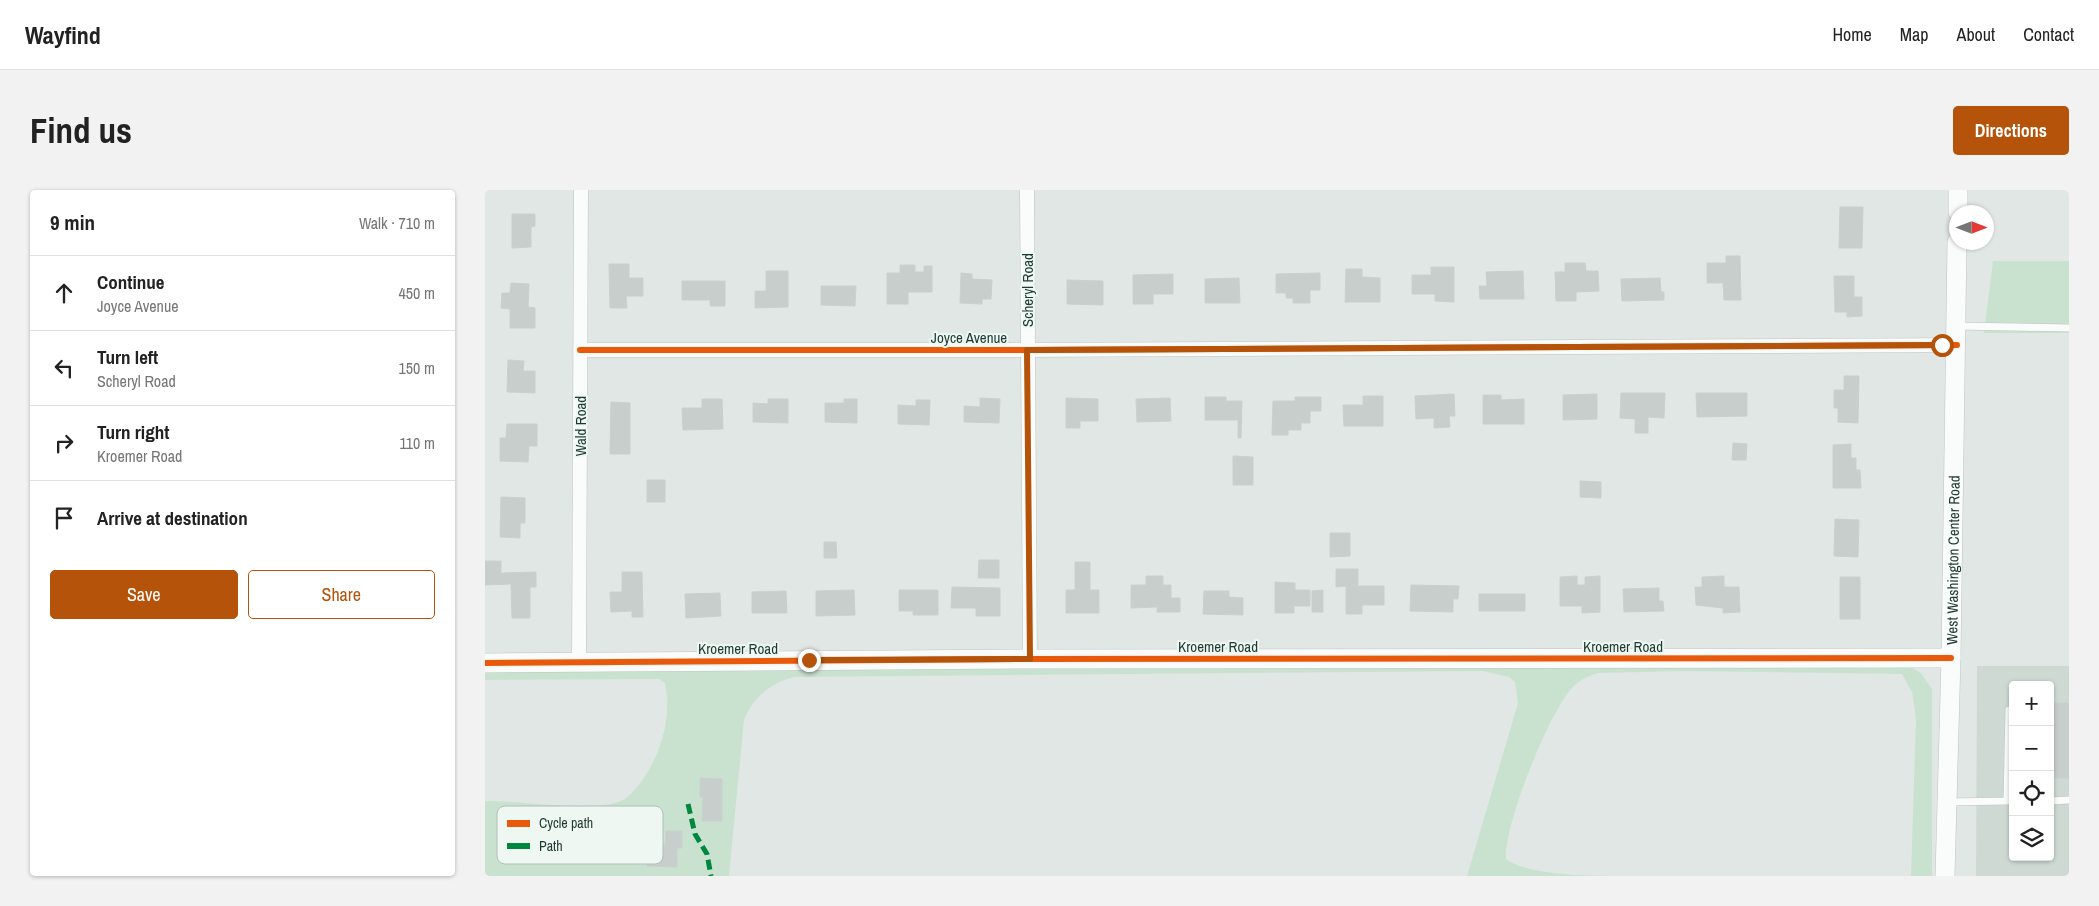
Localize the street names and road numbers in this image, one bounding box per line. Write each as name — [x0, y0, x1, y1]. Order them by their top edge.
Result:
street label: Scheryl Road — [1017, 253, 1038, 327]
street label: Joyce Avenue — [931, 327, 1007, 348]
street label: Wald Road — [570, 396, 591, 456]
street label: West Washington Center Road — [1941, 475, 1964, 645]
street label: Kroemer Road — [1178, 636, 1258, 657]
street label: Kroemer Road — [1583, 636, 1663, 657]
street label: Kroemer Road — [698, 638, 778, 659]

